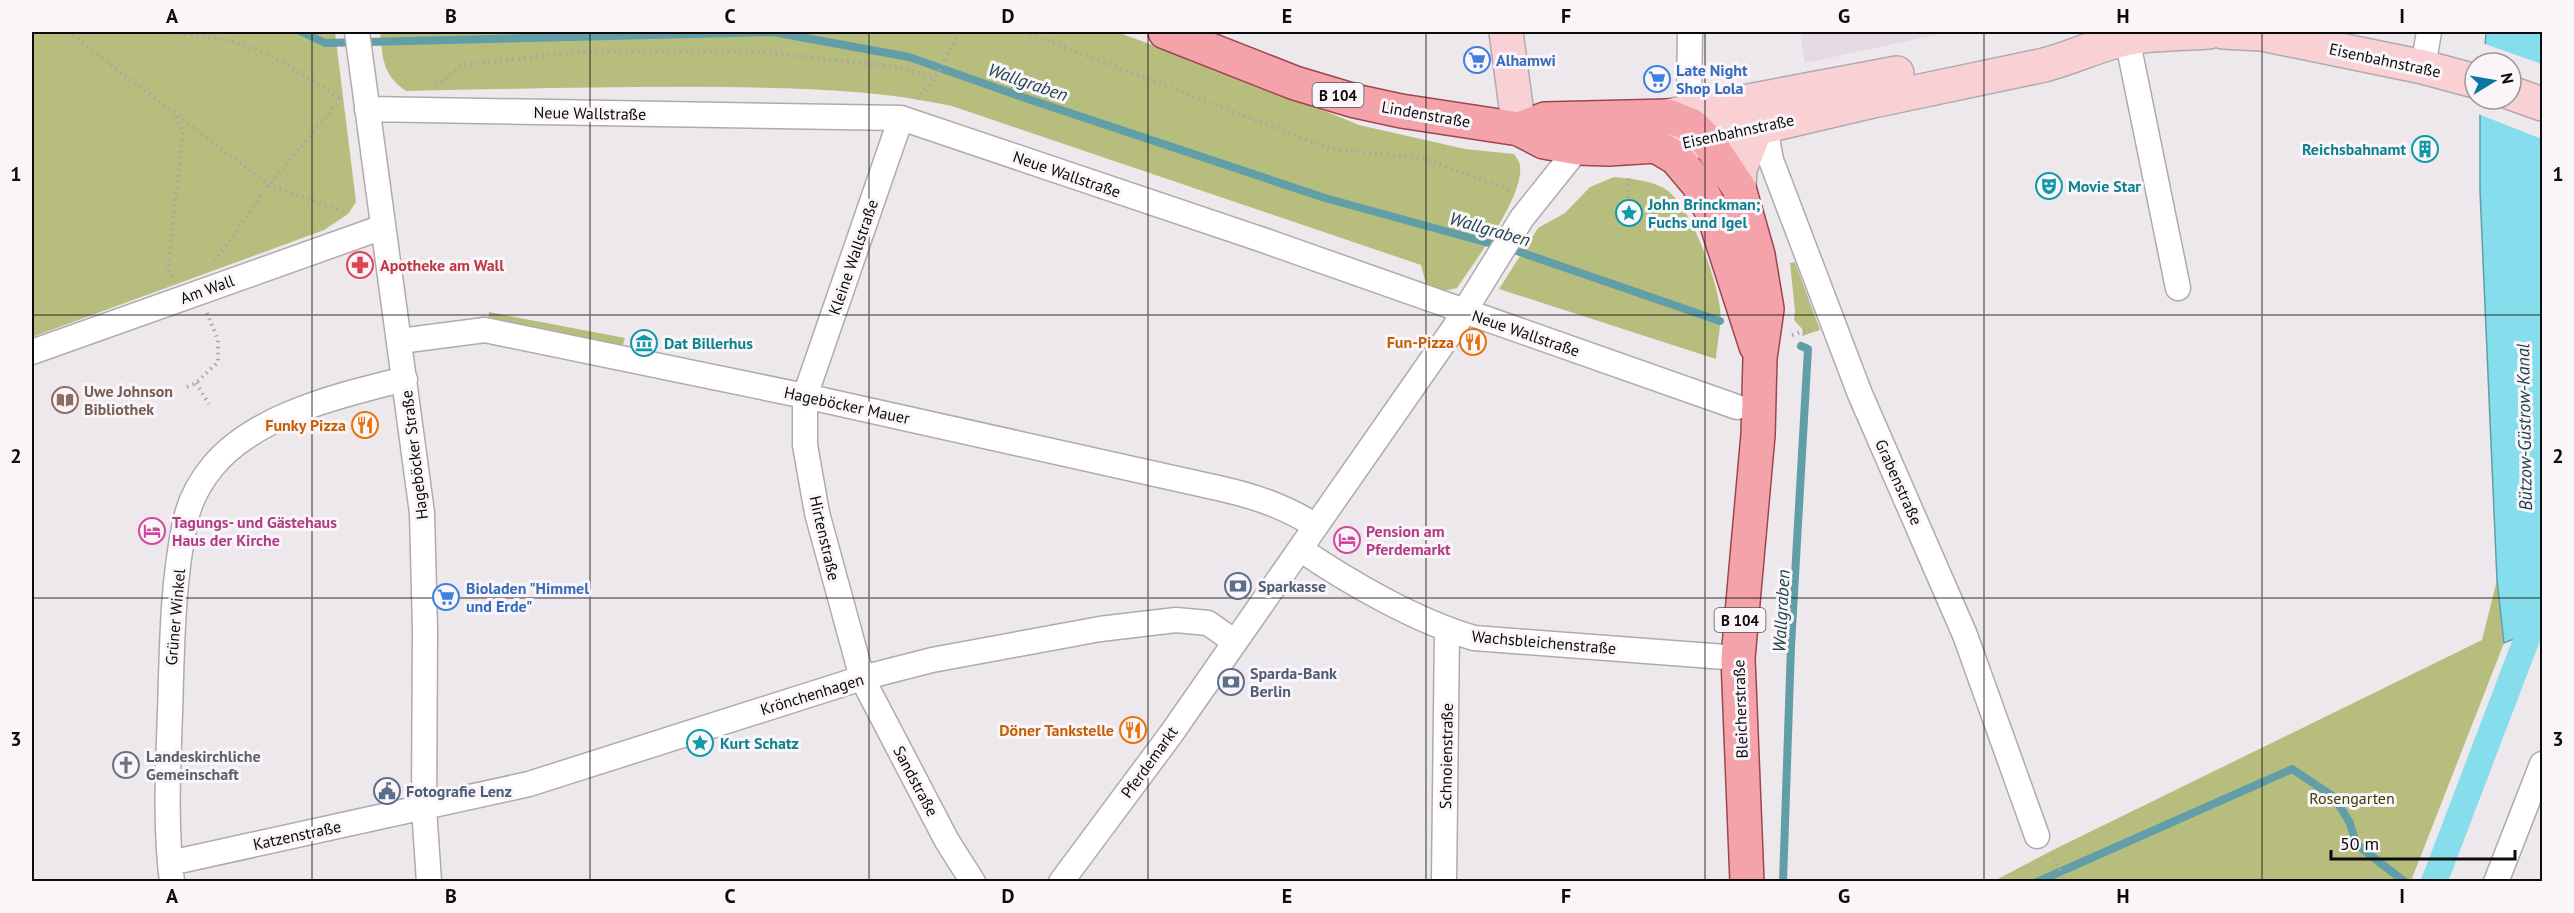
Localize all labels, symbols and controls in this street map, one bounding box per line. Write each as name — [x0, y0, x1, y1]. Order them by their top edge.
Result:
text: A — [166, 3, 179, 29]
text: B — [445, 3, 457, 29]
text: C — [724, 3, 736, 29]
text: D — [1002, 3, 1015, 29]
text: E — [1282, 3, 1292, 29]
text: F — [1561, 3, 1571, 29]
text: G — [1838, 3, 1850, 29]
text: H — [2116, 3, 2130, 29]
text: I — [2399, 3, 2405, 29]
street label: Eisenbahnstraße — [2327, 38, 2443, 82]
supermarket icon: Alhamwi — [1462, 45, 1492, 75]
place label: Alhamwi — [1496, 50, 1556, 70]
north arrow — [2463, 51, 2523, 111]
water label: Wallgraben — [985, 58, 1071, 106]
place label: Late Night Shop Lola — [1676, 60, 1748, 98]
supermarket icon: Late Night Shop Lola — [1642, 64, 1672, 94]
text: N — [2497, 71, 2519, 85]
road number: B 104 — [1312, 83, 1364, 107]
street label: Lindenstraße — [1380, 96, 1472, 132]
street label: Neue Wallstraße — [534, 102, 646, 124]
street label: Eisenbahnstraße — [1680, 109, 1796, 153]
building icon: Reichsbahnamt — [2410, 134, 2440, 164]
place label: Reichsbahnamt — [2302, 139, 2406, 159]
street label: Neue Wallstraße — [1010, 146, 1124, 202]
text: 1 — [10, 161, 22, 187]
text: 1 — [2552, 161, 2564, 187]
theatre icon: Movie Star — [2034, 171, 2064, 201]
place label: Movie Star — [2068, 176, 2141, 196]
place label: John Brinckman; Fuchs und Igel — [1647, 194, 1760, 232]
street label: Kleine Wallstraße — [824, 197, 882, 317]
place icon: John Brinckman; Fuchs und Igel — [1614, 198, 1644, 228]
water label: Wallgraben — [1447, 207, 1533, 251]
pharmacy icon: Apotheke am Wall — [345, 250, 375, 280]
place label: Apotheke am Wall — [380, 255, 504, 275]
street label: Am Wall — [177, 270, 237, 308]
street label: Neue Wallstraße — [1469, 305, 1583, 361]
restaurant icon: Fun-Pizza — [1458, 327, 1488, 357]
museum icon: Dat Billerhus — [629, 328, 659, 358]
place label: Fun-Pizza — [1387, 332, 1454, 352]
place label: Dat Billerhus — [664, 333, 753, 353]
water label: Bützow-Güstrow-Kanal — [2511, 343, 2537, 511]
place label: Uwe Johnson Bibliothek — [84, 381, 173, 419]
street label: Hageböcker Mauer — [782, 382, 912, 428]
library icon: Uwe Johnson Bibliothek — [50, 385, 80, 415]
street label: Hageböcker Straße — [396, 389, 432, 521]
restaurant icon: Funky Pizza — [350, 410, 380, 440]
place label: Funky Pizza — [265, 415, 346, 435]
street label: Grabenstraße — [1871, 436, 1927, 528]
text: 2 — [10, 443, 22, 469]
text: 2 — [2552, 443, 2564, 469]
street label: Hirtenstraße — [806, 494, 844, 582]
place label: Tagungs- und Gästehaus Haus der Kirche — [172, 512, 337, 550]
hotel icon: Tagungs- und Gästehaus Haus der Kirche — [137, 516, 167, 546]
place label: Pension am Pferdemarkt — [1366, 521, 1451, 559]
hotel icon: Pension am Pferdemarkt — [1332, 525, 1362, 555]
street label: Grüner Winkel — [161, 568, 189, 666]
water label: Wallgraben — [1767, 569, 1795, 653]
bank icon: Sparkasse — [1223, 571, 1253, 601]
place label: Sparkasse — [1258, 576, 1326, 596]
place label: Bioladen "Himmel und Erde" — [466, 578, 589, 616]
supermarket icon: Bioladen "Himmel und Erde" — [431, 582, 461, 612]
road number: B 104 — [1714, 608, 1766, 632]
street label: Wachsbleichenstraße — [1471, 626, 1617, 658]
street label: Bleicherstraße — [1728, 659, 1752, 759]
place label: Sparda-Bank Berlin — [1250, 663, 1337, 701]
bank icon: Sparda-Bank Berlin — [1216, 667, 1246, 697]
street label: Krönchenhagen — [758, 669, 866, 719]
street label: Schnoienstraße — [1435, 703, 1457, 809]
restaurant icon: Döner Tankstelle — [1118, 715, 1148, 745]
place label: Döner Tankstelle — [999, 720, 1114, 740]
street label: Pferdemarkt — [1116, 722, 1182, 802]
text: 3 — [10, 726, 22, 752]
text: 3 — [2552, 726, 2564, 752]
place icon: Kurt Schatz — [685, 728, 715, 758]
place label: Kurt Schatz — [720, 733, 799, 753]
street label: Sandstraße — [889, 742, 943, 820]
place label: Landeskirchliche Gemeinschaft — [146, 746, 261, 784]
church icon: Landeskirchliche Gemeinschaft — [111, 750, 141, 780]
public building icon: Fotografie Lenz — [372, 776, 402, 806]
place label: Fotografie Lenz — [406, 781, 512, 801]
park label: Rosengarten — [2309, 788, 2395, 808]
street label: Katzenstraße — [251, 816, 343, 854]
scale bar — [2331, 823, 2516, 861]
text: 50 m — [2340, 832, 2379, 855]
text: A — [166, 883, 179, 909]
text: B — [445, 883, 457, 909]
text: C — [724, 883, 736, 909]
text: D — [1002, 883, 1015, 909]
text: E — [1282, 883, 1292, 909]
text: F — [1561, 883, 1571, 909]
text: G — [1838, 883, 1850, 909]
text: H — [2116, 883, 2130, 909]
text: I — [2399, 883, 2405, 909]

